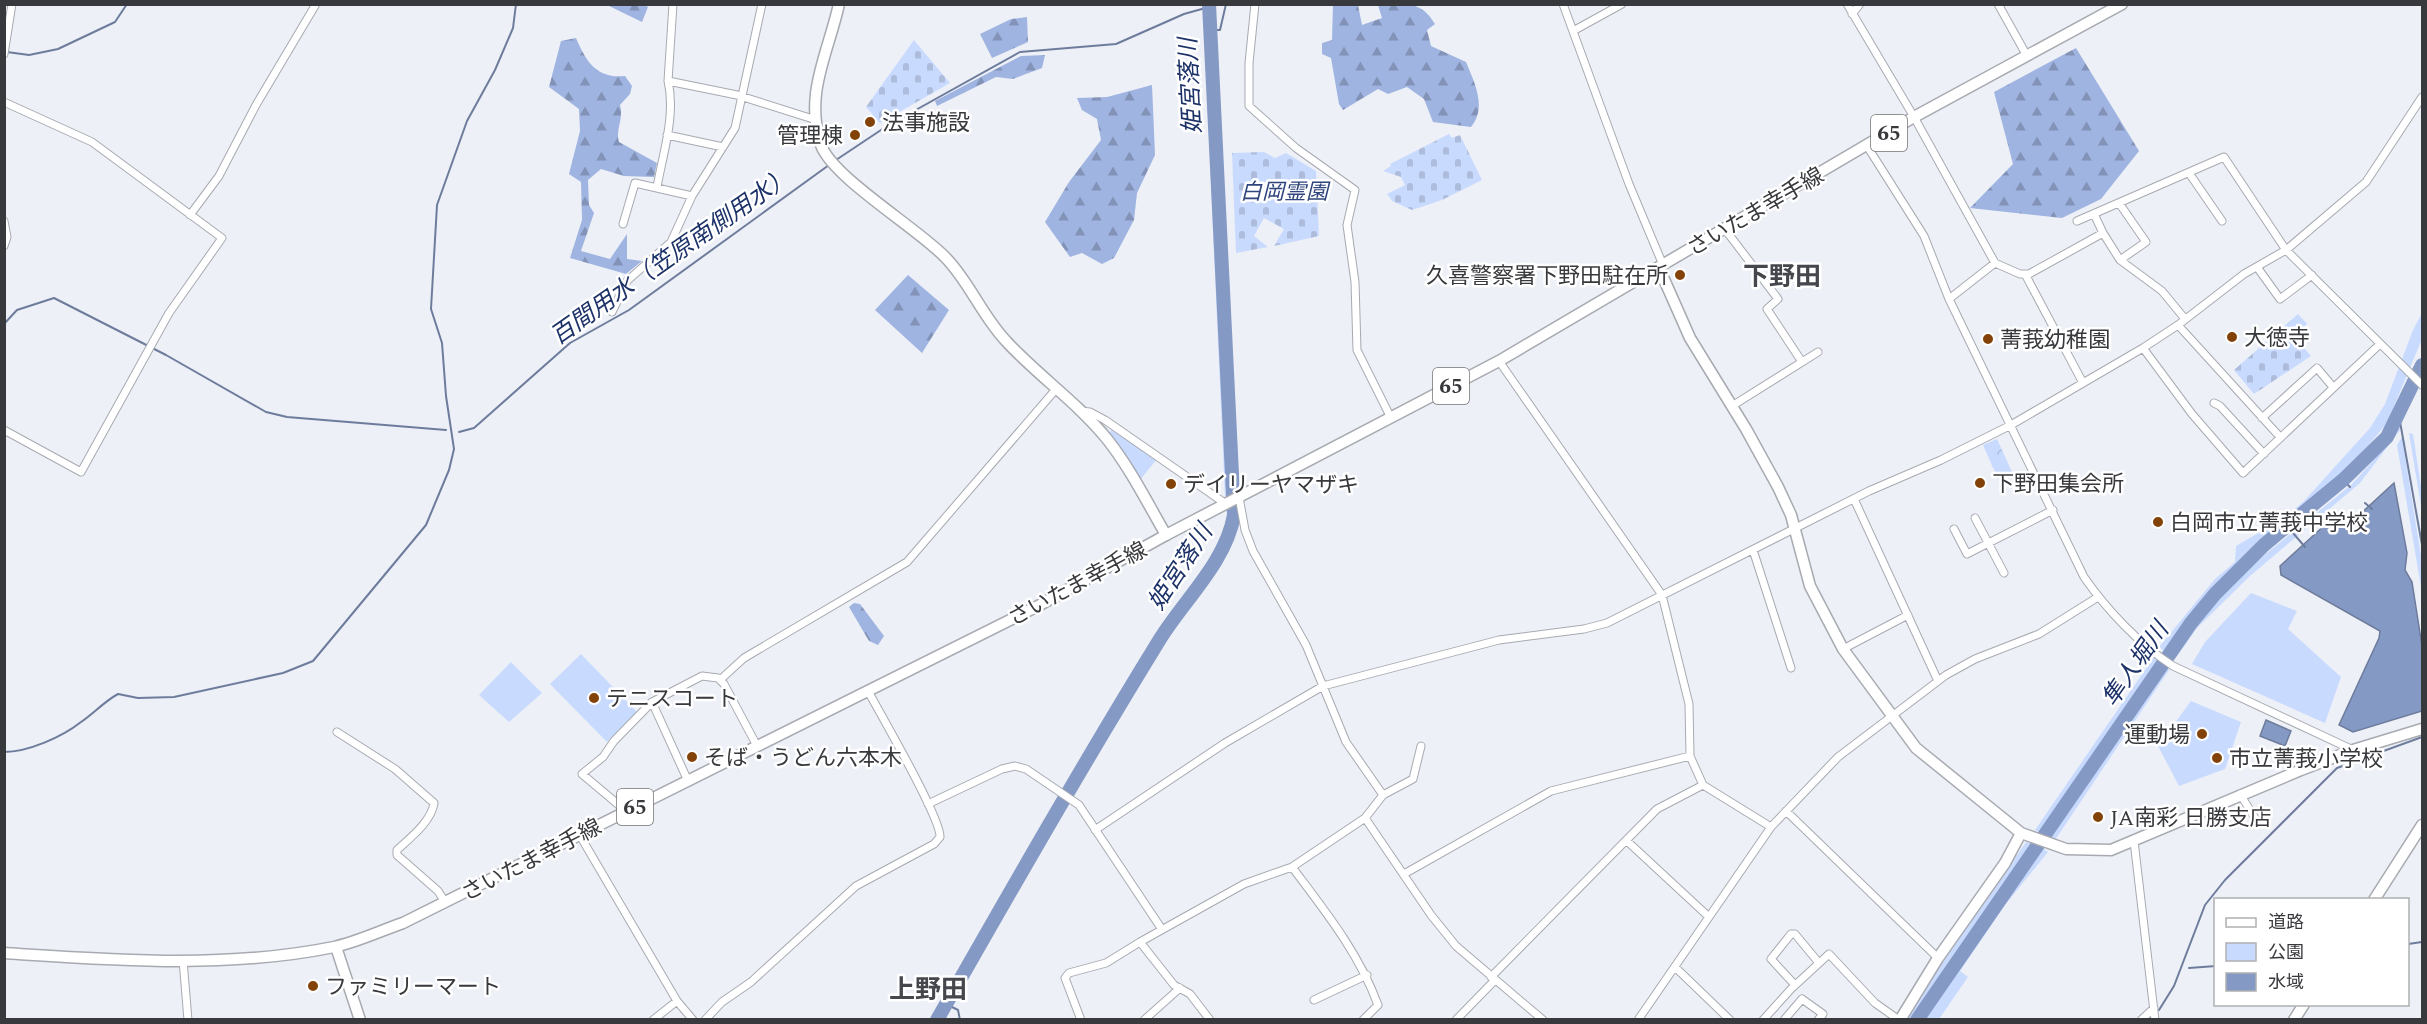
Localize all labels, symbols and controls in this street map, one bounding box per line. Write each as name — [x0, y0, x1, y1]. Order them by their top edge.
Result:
water label: 姫宮落川 — [1170, 34, 1211, 135]
place label: 法事施設 — [882, 107, 970, 140]
marker: 法事施設 — [863, 115, 877, 129]
road number: 65 — [1871, 115, 1907, 151]
place label: 管理棟 — [777, 120, 843, 153]
marker: 管理棟 — [848, 128, 862, 142]
water label: 百間用水（笠原南側用水） — [543, 159, 800, 354]
street label: さいたま幸手線 — [1681, 160, 1830, 265]
park label: 白岡霊園 — [1240, 176, 1331, 209]
district label: 下野田 — [1743, 257, 1821, 297]
place label: 久喜警察署下野田駐在所 — [1426, 260, 1668, 293]
marker: 久喜警察署下野田駐在所 — [1673, 268, 1687, 282]
place label: 大徳寺 — [2244, 322, 2310, 355]
place label: 菁莪幼稚園 — [2000, 324, 2110, 357]
marker: 大徳寺 — [2225, 330, 2239, 344]
marker: 菁莪幼稚園 — [1981, 332, 1995, 346]
road number: 65 — [1433, 368, 1469, 404]
place label: 下野田集会所 — [1992, 468, 2124, 501]
place label: デイリーヤマザキ — [1183, 469, 1359, 502]
marker: 下野田集会所 — [1973, 476, 1987, 490]
marker: デイリーヤマザキ — [1164, 477, 1178, 491]
place label: 白岡市立菁莪中学校 — [2170, 507, 2368, 540]
water label: 姫宮落川 — [1140, 515, 1224, 618]
marker: 白岡市立菁莪中学校 — [2151, 515, 2165, 529]
street label: さいたま幸手線 — [1002, 534, 1153, 635]
water label: 隼人堀川 — [2094, 612, 2180, 714]
place label: テニスコート — [606, 683, 738, 716]
marker: テニスコート — [587, 691, 601, 705]
place label: 運動場 — [2124, 719, 2190, 752]
marker: 運動場 — [2195, 727, 2209, 741]
place label: そば・うどん六本木 — [704, 742, 902, 775]
place label: 市立菁莪小学校 — [2229, 743, 2383, 776]
marker: そば・うどん六本木 — [685, 750, 699, 764]
marker: 市立菁莪小学校 — [2210, 751, 2224, 765]
road number: 65 — [617, 789, 653, 825]
place label: JA南彩 日勝支店 — [2110, 802, 2272, 835]
marker: JA南彩 日勝支店 — [2091, 810, 2105, 824]
street label: さいたま幸手線 — [456, 811, 607, 910]
legend — [2214, 898, 2409, 1006]
text: 道路 — [2268, 909, 2304, 936]
text: 公園 — [2268, 939, 2304, 966]
text: 水域 — [2268, 969, 2304, 996]
district label: 上野田 — [889, 970, 967, 1010]
place label: ファミリーマート — [325, 971, 501, 1004]
marker: ファミリーマート — [306, 979, 320, 993]

